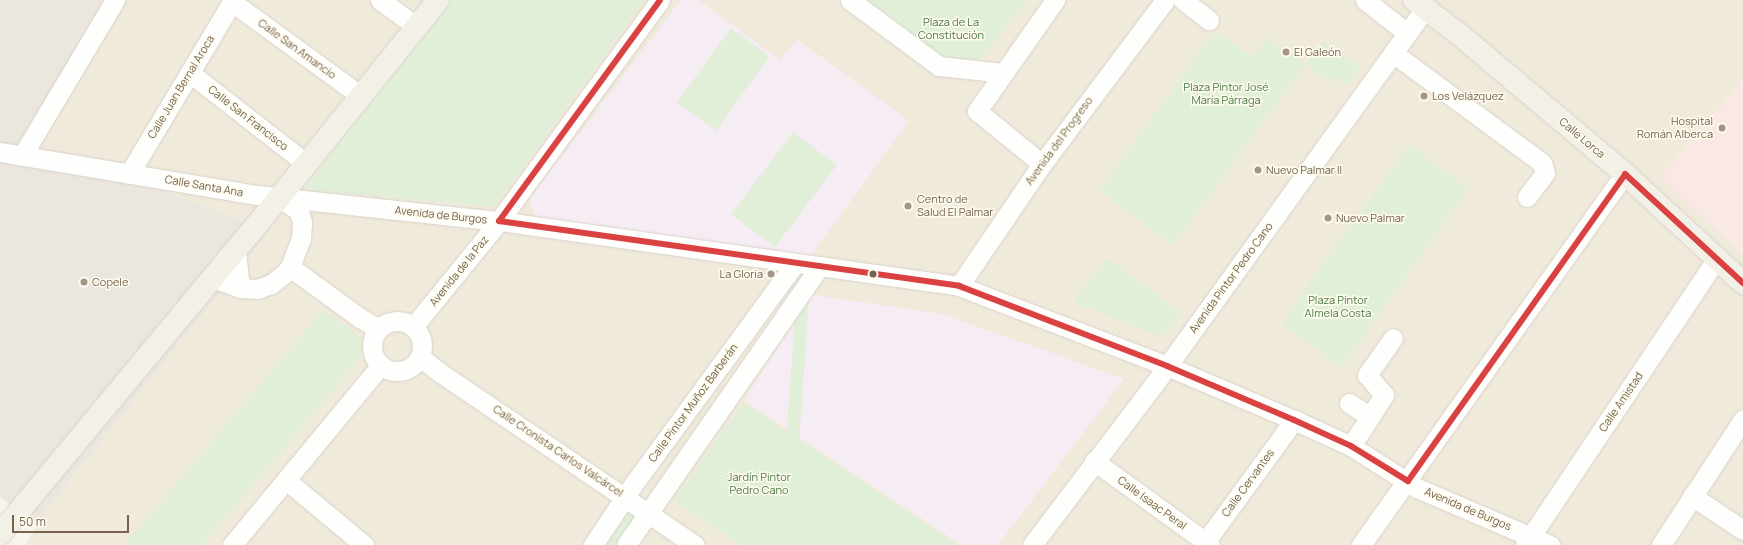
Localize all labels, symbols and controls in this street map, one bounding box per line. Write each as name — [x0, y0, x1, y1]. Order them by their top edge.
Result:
street label: Calle San Amancio — [255, 16, 339, 82]
park label: Plaza de La Constitución — [918, 16, 984, 42]
street label: Calle Juan Bernal Aroca — [145, 33, 217, 141]
place label: El Galeón — [1294, 45, 1341, 59]
marker: El Galeón — [1281, 47, 1291, 57]
park label: Plaza Pintor José María Párraga — [1183, 81, 1269, 107]
street label: Calle San Francisco — [205, 83, 291, 153]
place label: Los Velázquez — [1432, 89, 1504, 103]
marker: Los Velázquez — [1419, 91, 1429, 101]
street label: Avenida del Progreso — [1023, 94, 1095, 188]
street label: Calle Lorca — [1556, 115, 1608, 161]
place label: Hospital Román Alberca — [1637, 115, 1713, 141]
marker: Hospital Román Alberca — [1716, 122, 1728, 134]
place label: Nuevo Palmar II — [1266, 163, 1342, 177]
marker: Nuevo Palmar II — [1253, 165, 1263, 175]
street label: Calle Santa Ana — [164, 173, 244, 199]
place label: Centro de Salud El Palmar — [917, 193, 993, 219]
marker: Centro de Salud El Palmar — [902, 200, 914, 212]
street label: Avenida de Burgos — [394, 204, 488, 226]
place label: Nuevo Palmar — [1336, 211, 1405, 225]
marker: Nuevo Palmar — [1323, 213, 1333, 223]
street label: Avenida Pintor Pedro Cano — [1186, 220, 1276, 336]
street label: Avenida de la Paz — [427, 233, 491, 309]
place label: La Gloria — [720, 267, 763, 281]
marker: La Gloria — [766, 269, 776, 279]
unlabelled marker — [868, 269, 878, 279]
place label: Copele — [92, 275, 128, 289]
marker: Copele — [79, 277, 89, 287]
park label: Plaza Pintor Almela Costa — [1305, 294, 1371, 320]
street label: Calle Pintor Muñoz Barberán — [646, 341, 740, 465]
street label: Calle Amistad — [1596, 370, 1646, 434]
street label: Calle Cronista Carlos Valcárcel — [490, 402, 626, 500]
street label: Calle Cervantes — [1219, 447, 1277, 519]
park label: Jardín Pintor Pedro Cano — [727, 471, 791, 497]
street label: Calle Isaac Peral — [1115, 474, 1189, 532]
street label: Avenida de Burgos — [1423, 485, 1513, 533]
scale bar — [14, 507, 131, 533]
text: 50 m — [19, 513, 46, 530]

